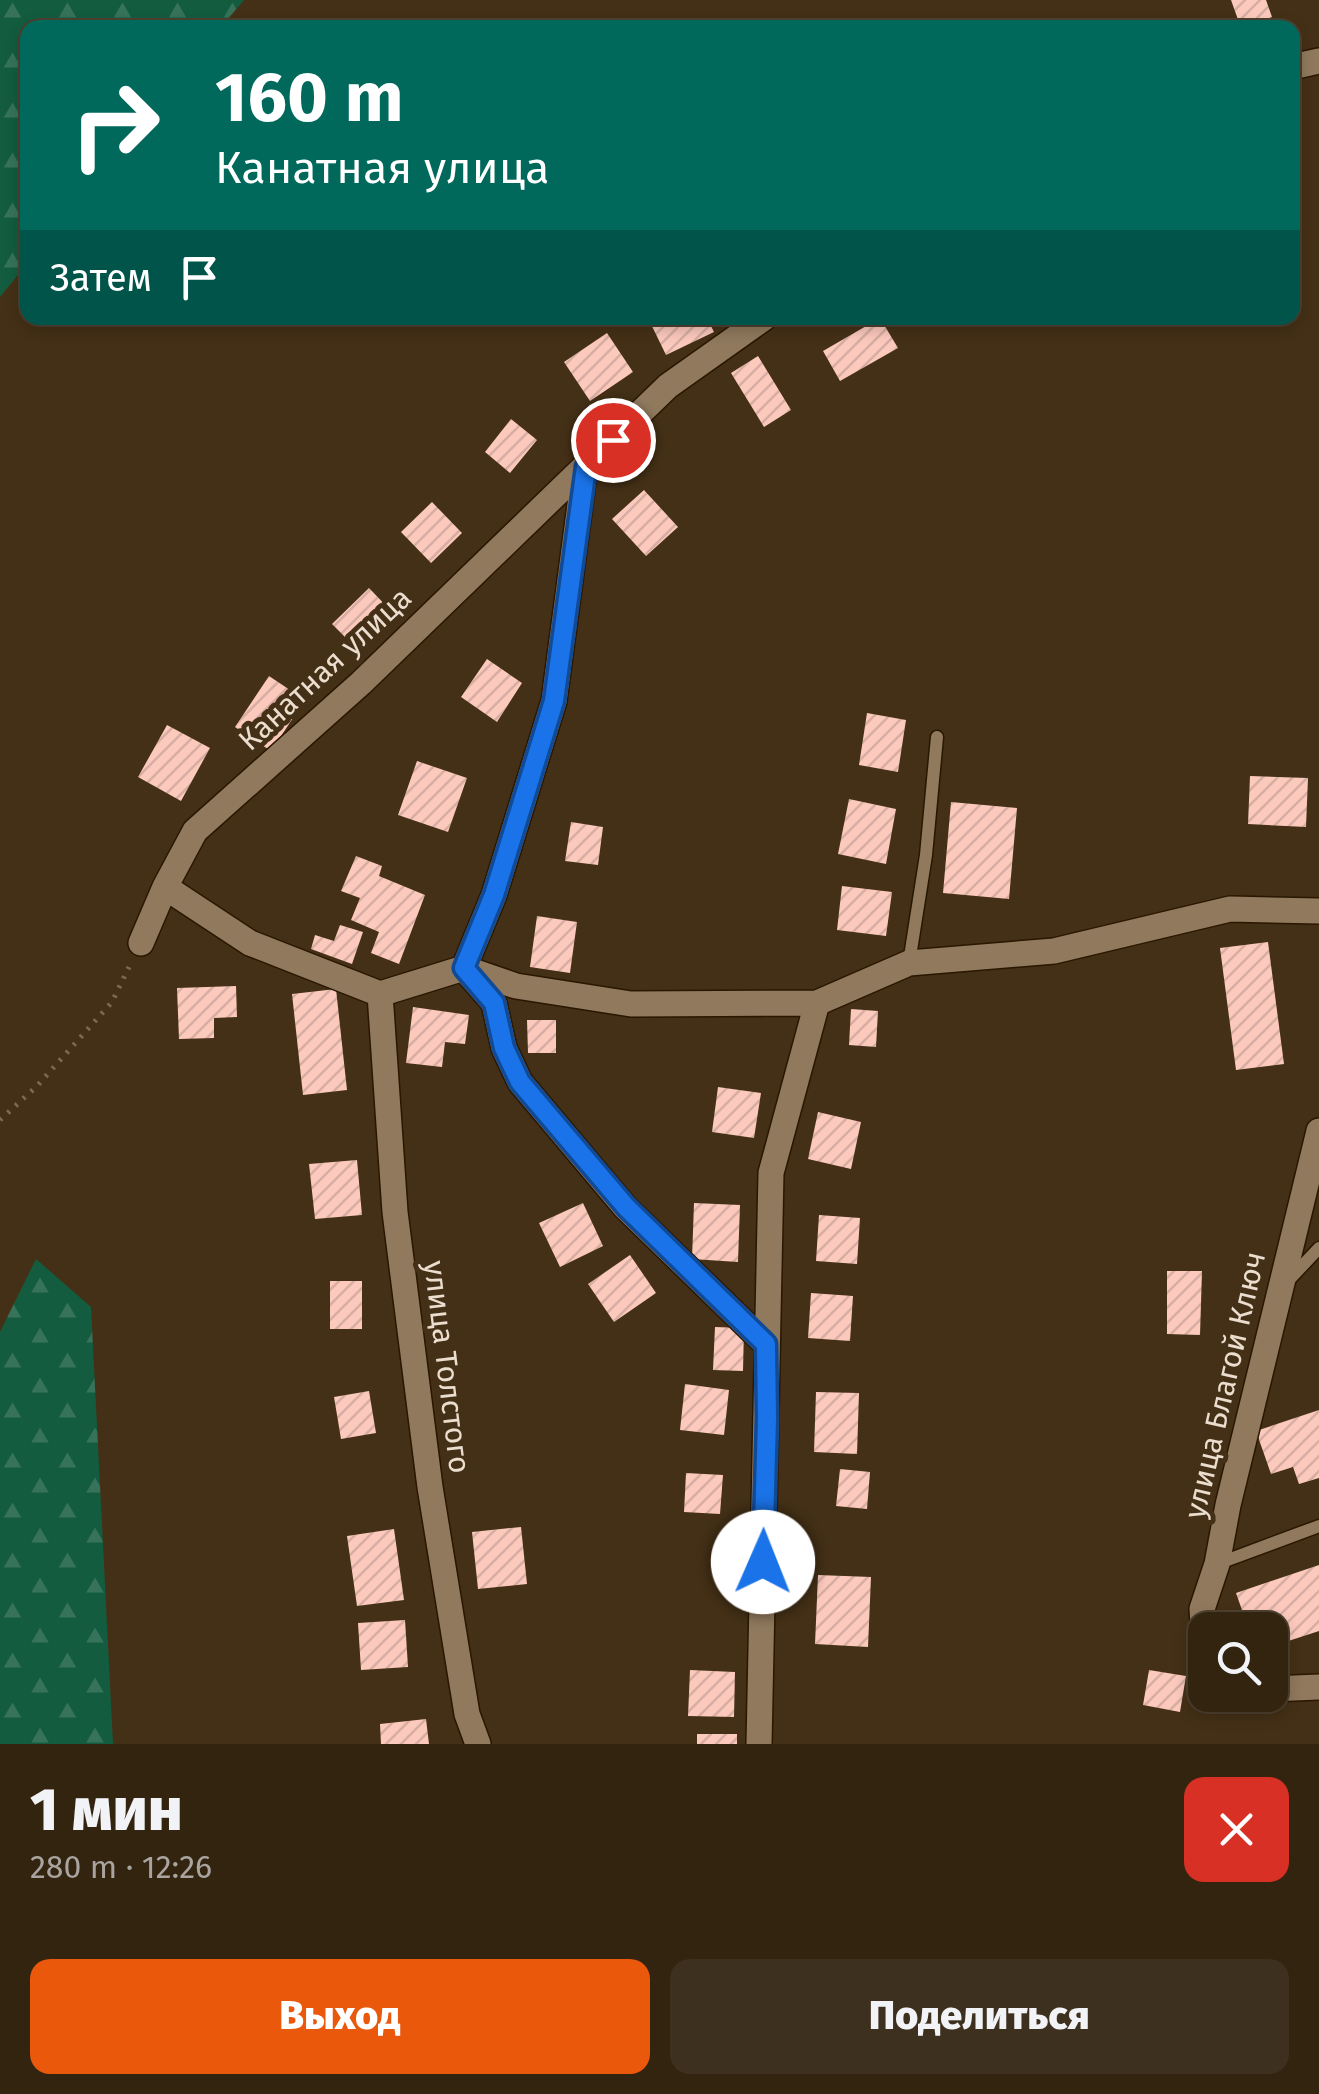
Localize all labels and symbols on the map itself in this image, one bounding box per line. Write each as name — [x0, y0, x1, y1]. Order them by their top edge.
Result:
pin — [571, 398, 656, 483]
street label: Канатная улица — [231, 580, 419, 758]
street label: улица Благой Ключ — [1177, 1248, 1273, 1522]
street label: улица Толстого — [416, 1259, 478, 1475]
position arrow — [711, 1510, 815, 1614]

